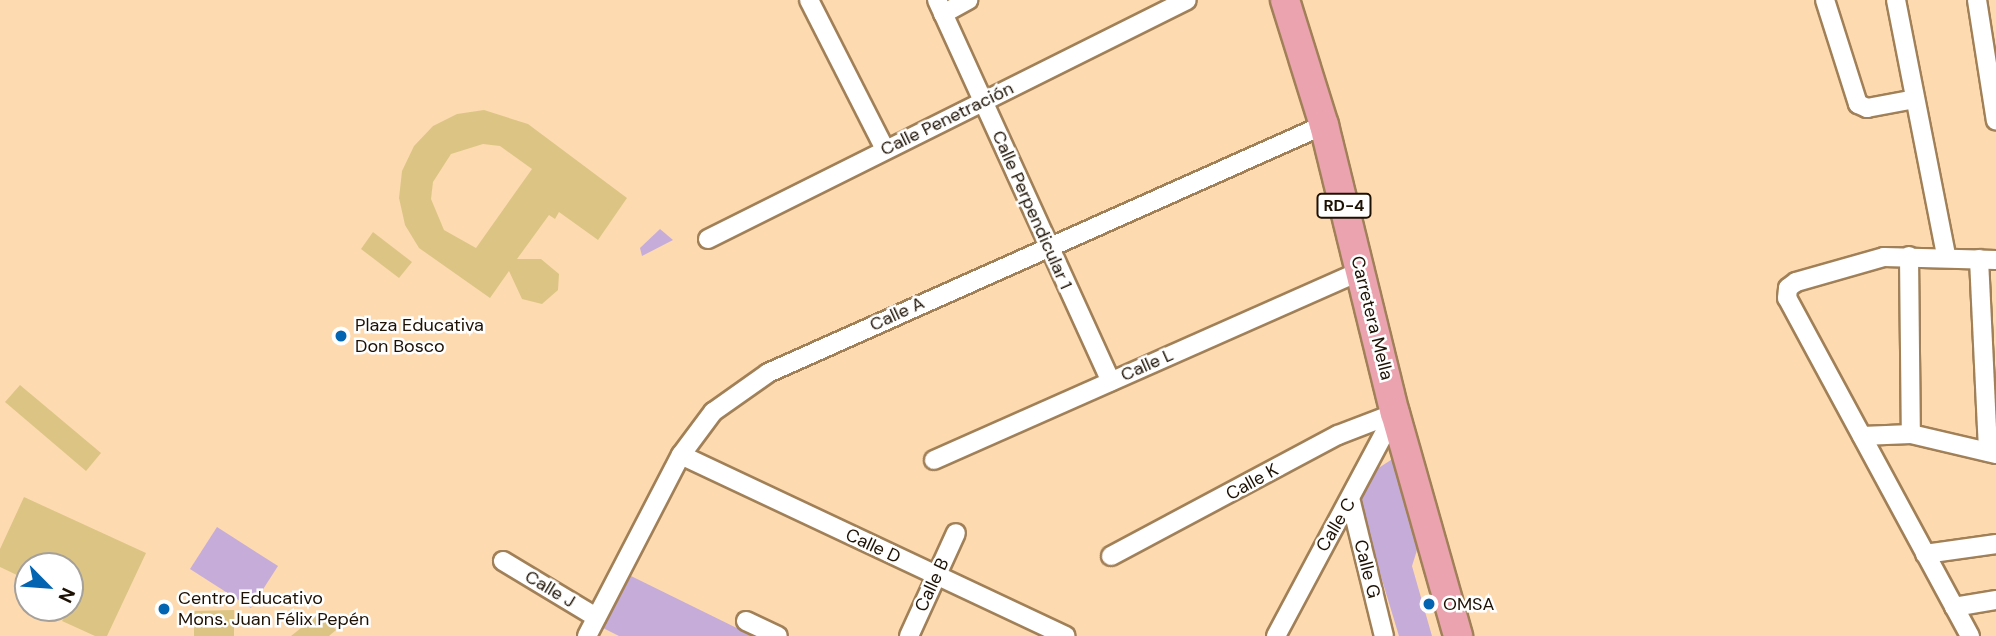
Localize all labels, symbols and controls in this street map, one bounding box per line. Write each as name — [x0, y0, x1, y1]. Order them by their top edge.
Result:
street label: Calle Penetración — [877, 77, 1017, 161]
street label: Calle Perpendicular 1 — [987, 127, 1077, 293]
road number: RD-4 — [1316, 194, 1372, 218]
street label: Carretera Mella — [1346, 254, 1398, 382]
street label: Calle A — [866, 292, 928, 336]
place label: Plaza Educativa Don Bosco — [355, 315, 484, 358]
marker: Plaza Educativa Don Bosco — [333, 328, 349, 344]
street label: Calle L — [1117, 344, 1177, 386]
street label: Calle K — [1222, 459, 1282, 505]
street label: Calle C — [1312, 494, 1360, 556]
street label: Calle D — [842, 524, 904, 568]
street label: Calle G — [1349, 538, 1385, 600]
north arrow — [14, 552, 84, 622]
street label: Calle B — [910, 555, 954, 615]
street label: Calle J — [521, 566, 579, 612]
text: N — [52, 584, 81, 607]
place label: Centro Educativo Mons. Juan Félix Pepén — [178, 588, 369, 630]
place label: OMSA — [1443, 593, 1494, 615]
marker: OMSA — [1421, 596, 1437, 612]
marker: Centro Educativo Mons. Juan Félix Pepén — [156, 601, 172, 617]

